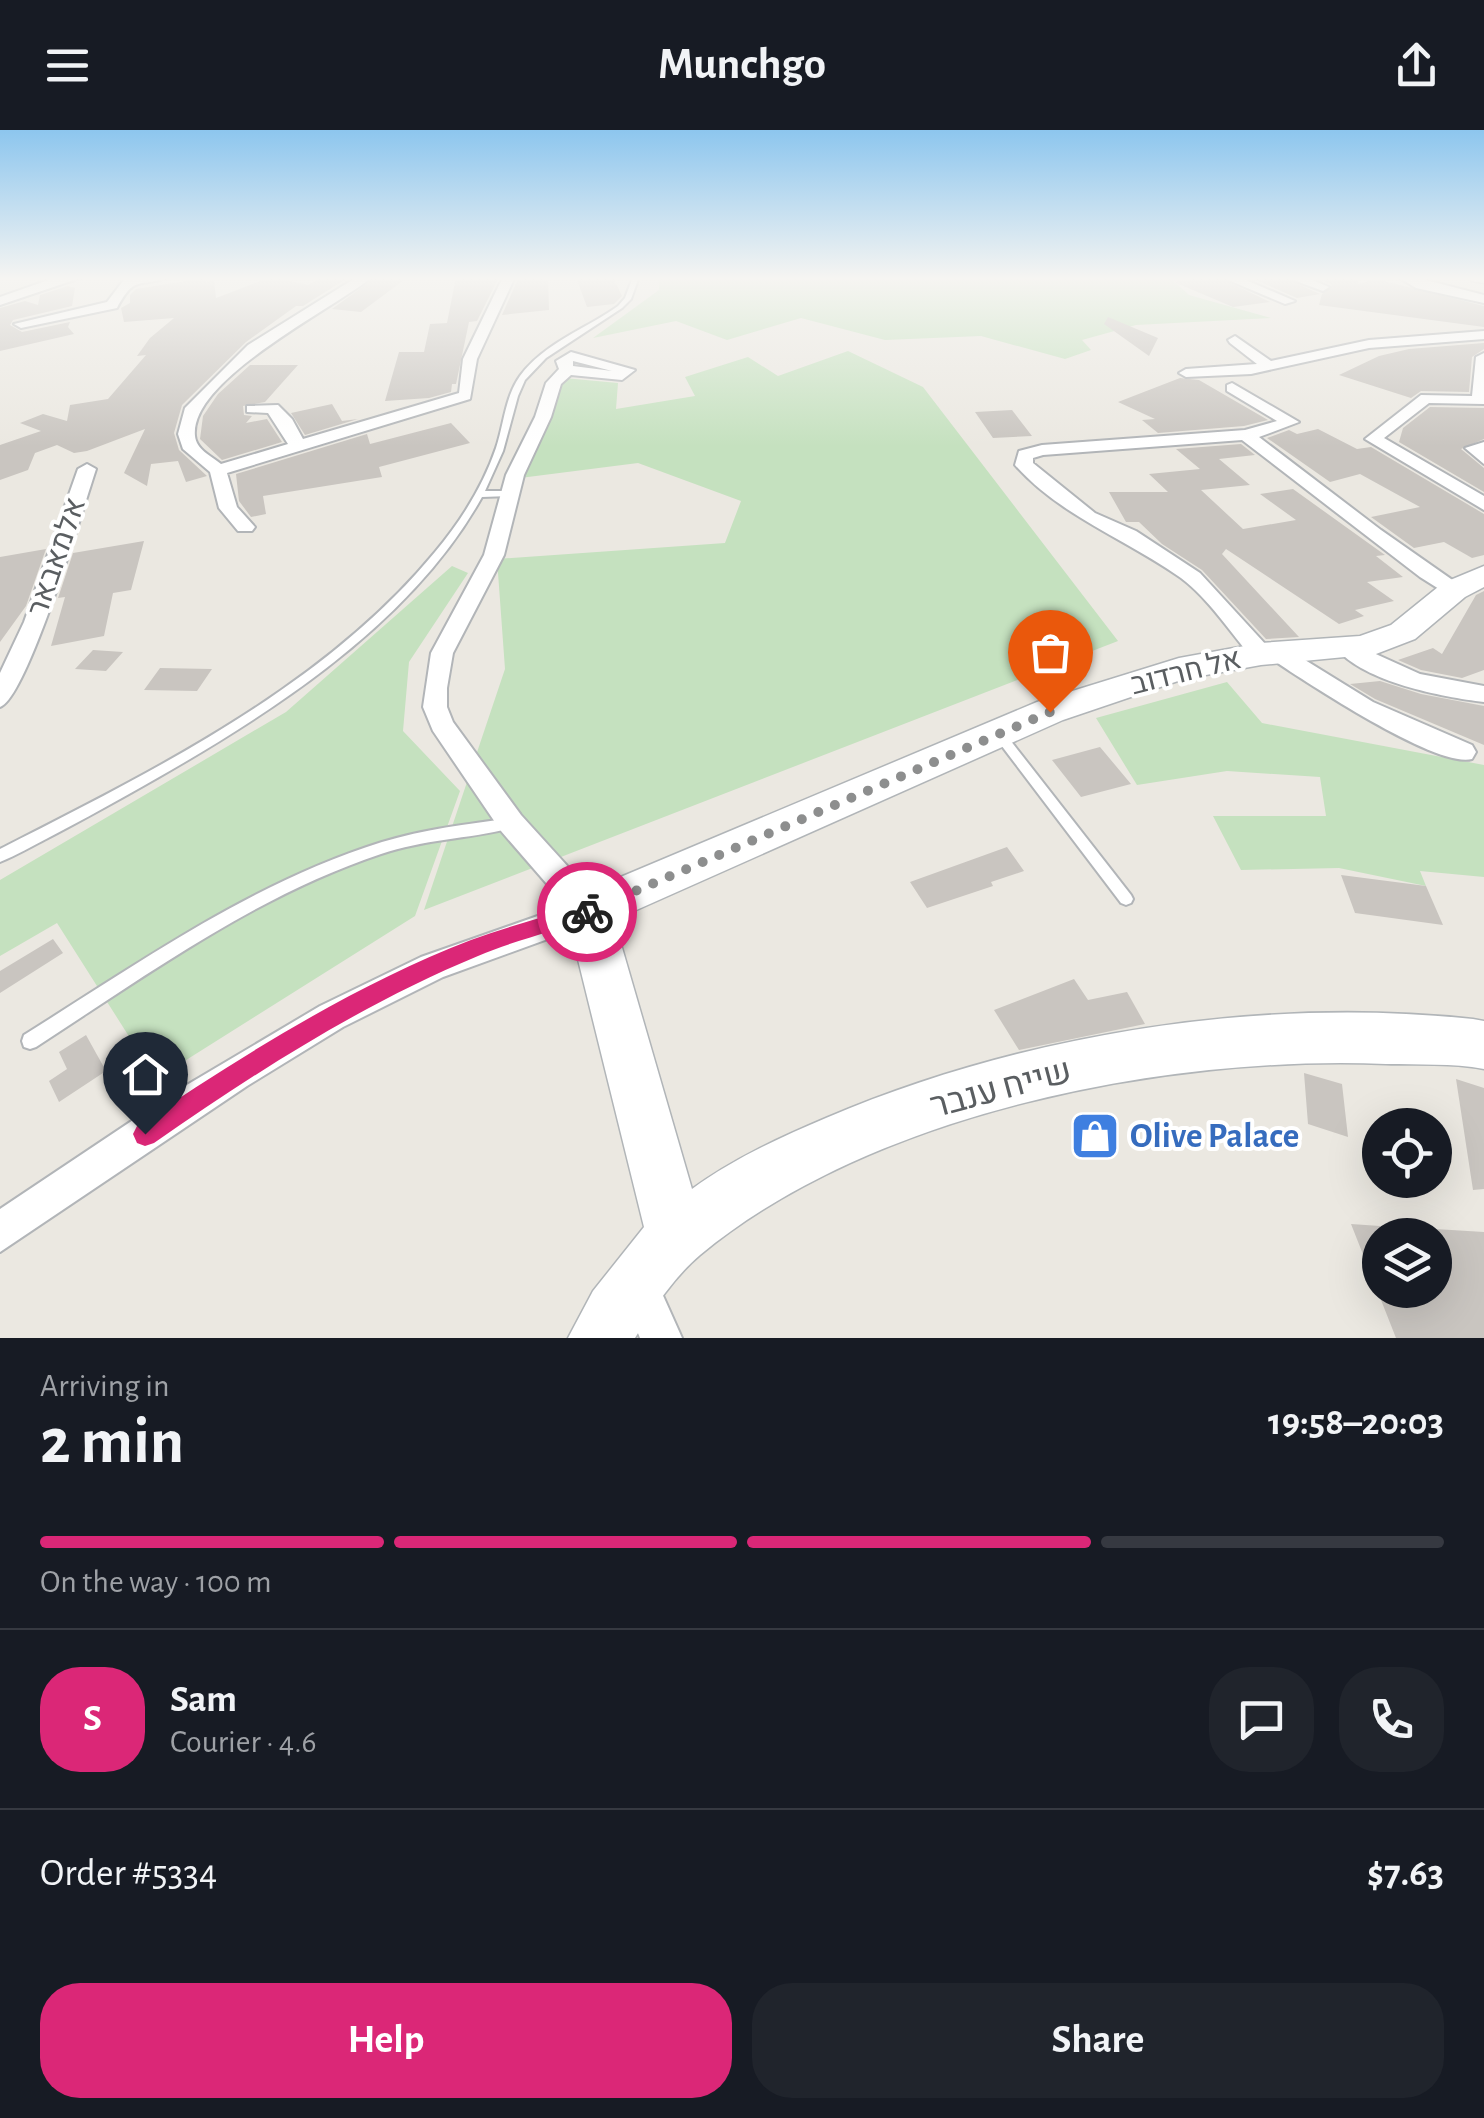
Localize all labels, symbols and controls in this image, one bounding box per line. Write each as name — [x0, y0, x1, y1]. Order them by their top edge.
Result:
icon: menu — [40, 38, 95, 93]
icon: share — [1389, 38, 1444, 93]
text: Munchgo — [658, 42, 826, 87]
street label: אלמאבאר — [23, 494, 91, 620]
pin — [1008, 610, 1093, 713]
icon: bag — [1023, 625, 1078, 680]
street label: אל חרדוב — [1128, 644, 1244, 700]
courier — [537, 862, 637, 962]
icon: bike — [560, 885, 615, 940]
pin — [103, 1032, 188, 1135]
icon: home — [118, 1047, 173, 1102]
street label: שייח ענבר — [927, 1053, 1075, 1125]
map controls — [1362, 1108, 1452, 1308]
button: locate — [1362, 1108, 1452, 1198]
shop icon: Olive Palace — [1069, 1110, 1121, 1162]
place label: Olive Palace — [1130, 1119, 1299, 1154]
button: layers — [1362, 1218, 1452, 1308]
text: Arriving in — [40, 1370, 169, 1402]
text: 19:58–20:03 — [1268, 1404, 1444, 1442]
text: 2 min — [40, 1410, 184, 1475]
text: On the way · 100 m — [40, 1566, 272, 1598]
button: chat — [1209, 1667, 1314, 1772]
button: phone — [1339, 1667, 1444, 1772]
text: Sam — [170, 1681, 237, 1719]
text: S — [83, 1700, 102, 1738]
text: Courier · 4.6 — [170, 1726, 317, 1758]
text: Order #5334 — [40, 1855, 217, 1893]
text: $7.63 — [1367, 1855, 1444, 1893]
button: Help — [40, 1983, 732, 2098]
button: Share — [752, 1983, 1444, 2098]

